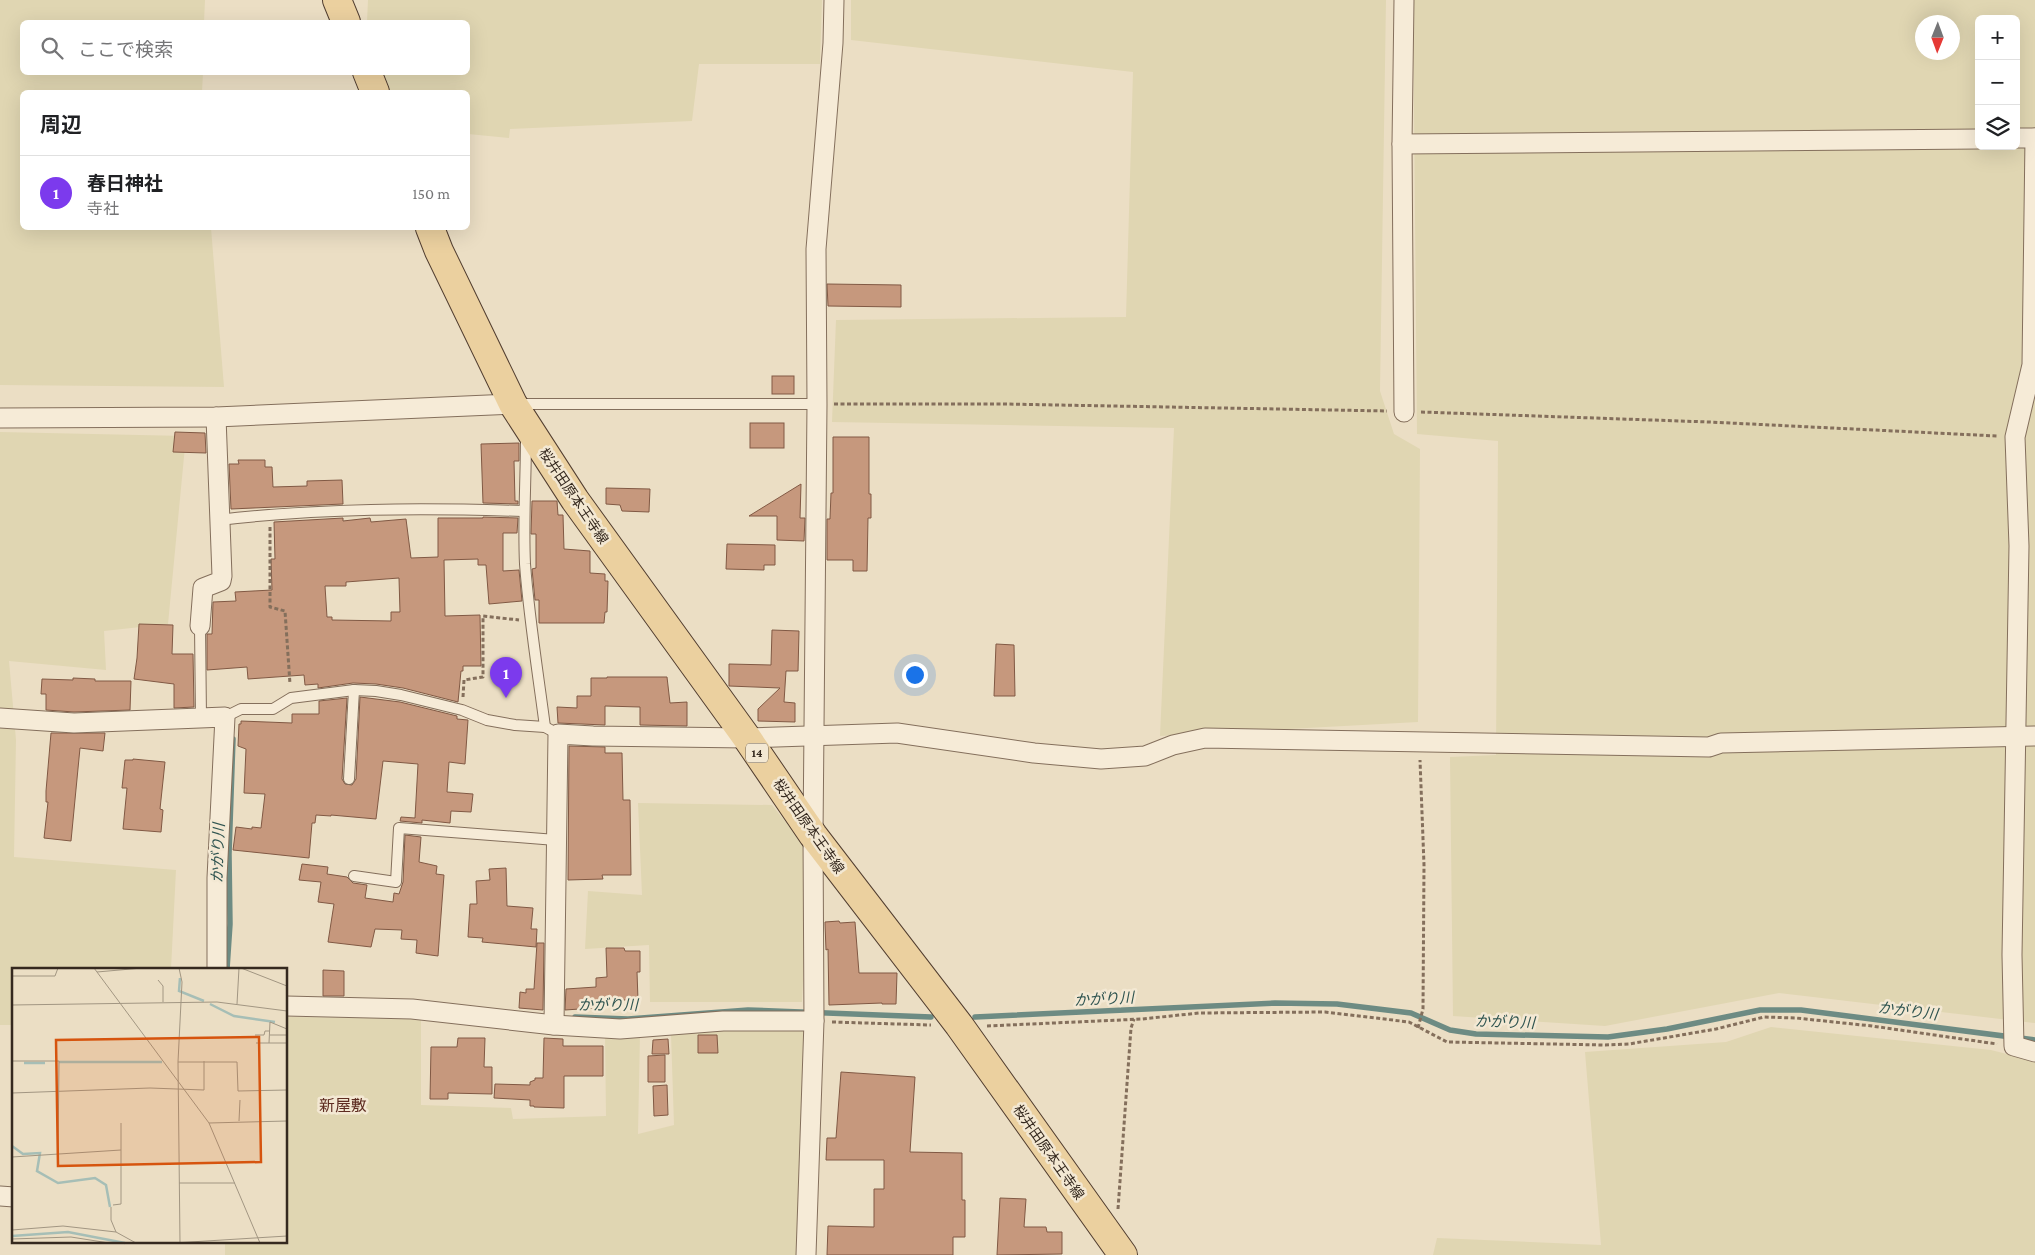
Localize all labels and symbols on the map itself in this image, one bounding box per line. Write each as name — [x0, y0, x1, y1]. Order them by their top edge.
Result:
north arrow — [1915, 15, 1960, 60]
street label: 桜井田原本王寺線 — [536, 445, 612, 547]
pin: 1 — [490, 657, 522, 698]
your location — [902, 662, 928, 688]
road number: 14 — [746, 744, 768, 762]
street label: 桜井田原本王寺線 — [770, 776, 848, 876]
water label: かがり川 — [209, 821, 227, 883]
inset map — [12, 968, 288, 1242]
water label: かがり川 — [1074, 989, 1136, 1009]
water label: かがり川 — [578, 997, 640, 1013]
water label: かがり川 — [1877, 999, 1941, 1023]
water label: かがり川 — [1475, 1013, 1537, 1031]
district label: 新屋敷 — [319, 1097, 367, 1114]
street label: 桜井田原本王寺線 — [1010, 1102, 1088, 1202]

